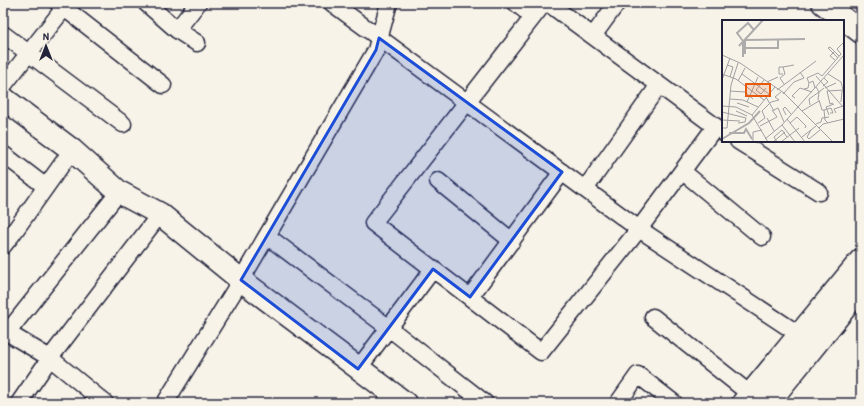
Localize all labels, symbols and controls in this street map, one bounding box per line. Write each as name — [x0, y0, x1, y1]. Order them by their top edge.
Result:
inset map — [722, 20, 844, 142]
north arrow — [26, 26, 66, 66]
text: N — [43, 29, 49, 43]

